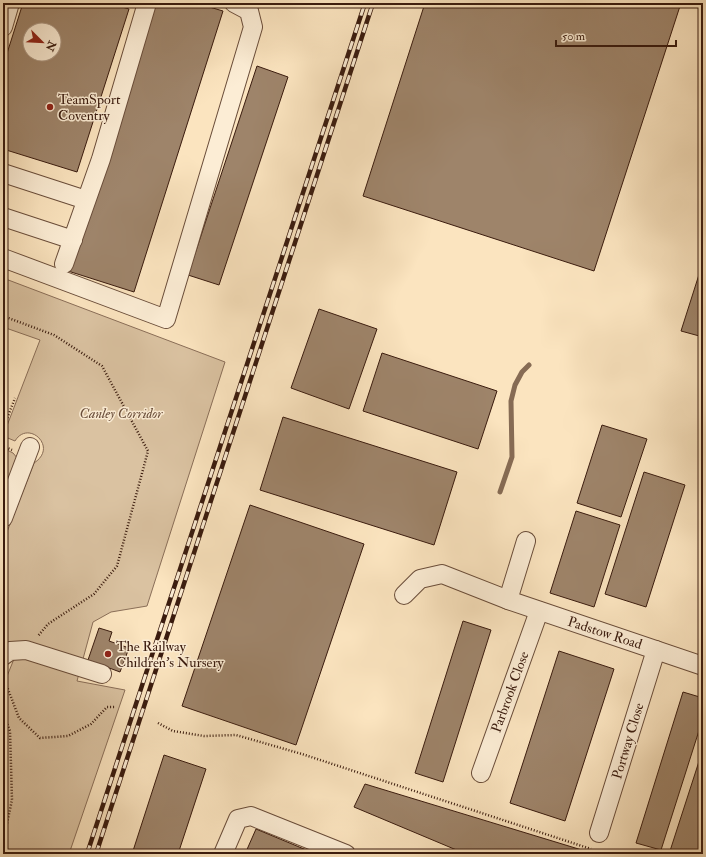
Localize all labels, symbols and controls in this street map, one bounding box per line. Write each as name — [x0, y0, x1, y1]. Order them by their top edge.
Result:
north arrow — [22, 22, 62, 62]
scale bar — [556, 22, 676, 48]
text: 50 m — [562, 29, 586, 44]
text: N — [42, 38, 59, 54]
place label: TeamSport Coventry — [58, 91, 121, 125]
marker: TeamSport Coventry — [45, 102, 55, 112]
park label: Canley Corridor — [79, 405, 163, 422]
street label: Padstow Road — [566, 613, 644, 653]
place label: The Railway Children's Nursery — [116, 638, 225, 672]
marker: The Railway Children's Nursery — [103, 649, 113, 659]
street label: Parbrook Close — [487, 649, 533, 735]
street label: Portway Close — [608, 701, 649, 781]

